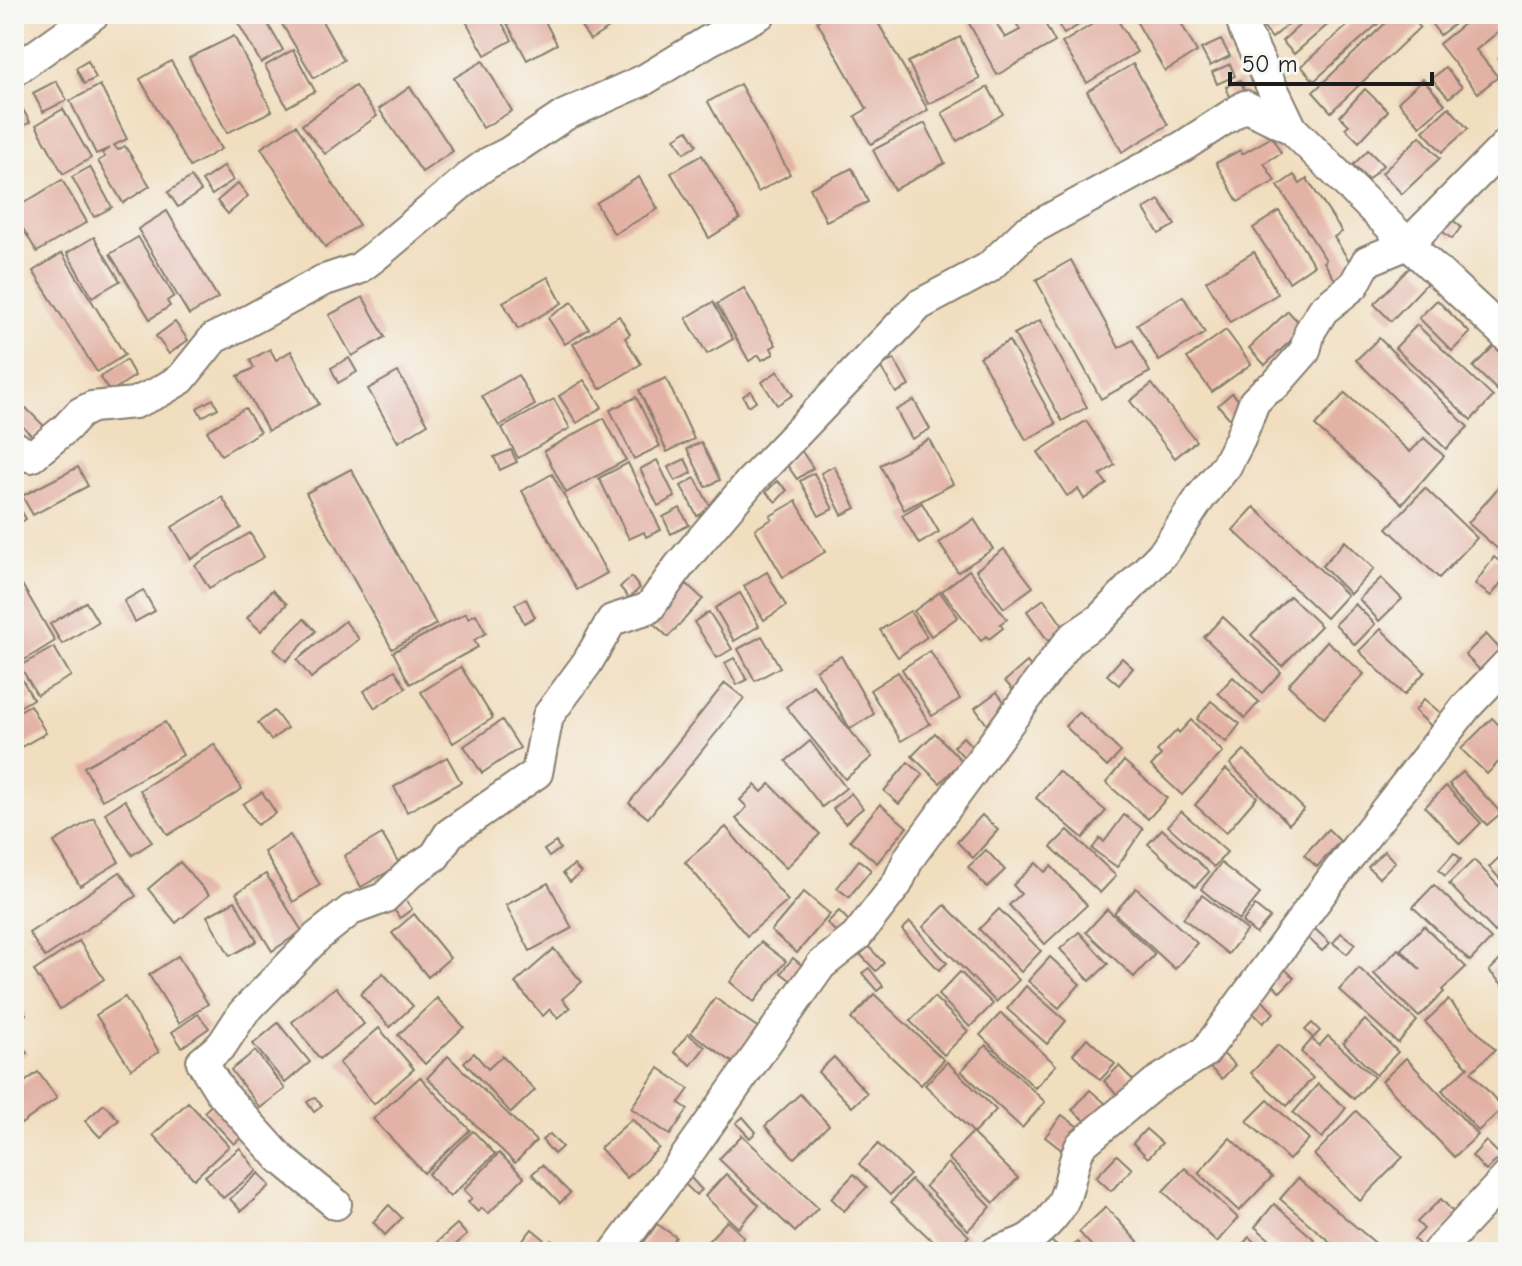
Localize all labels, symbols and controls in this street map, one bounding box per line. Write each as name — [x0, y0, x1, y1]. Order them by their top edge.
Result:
scale bar — [1230, 36, 1432, 86]
text: 50 m — [1242, 50, 1298, 78]

